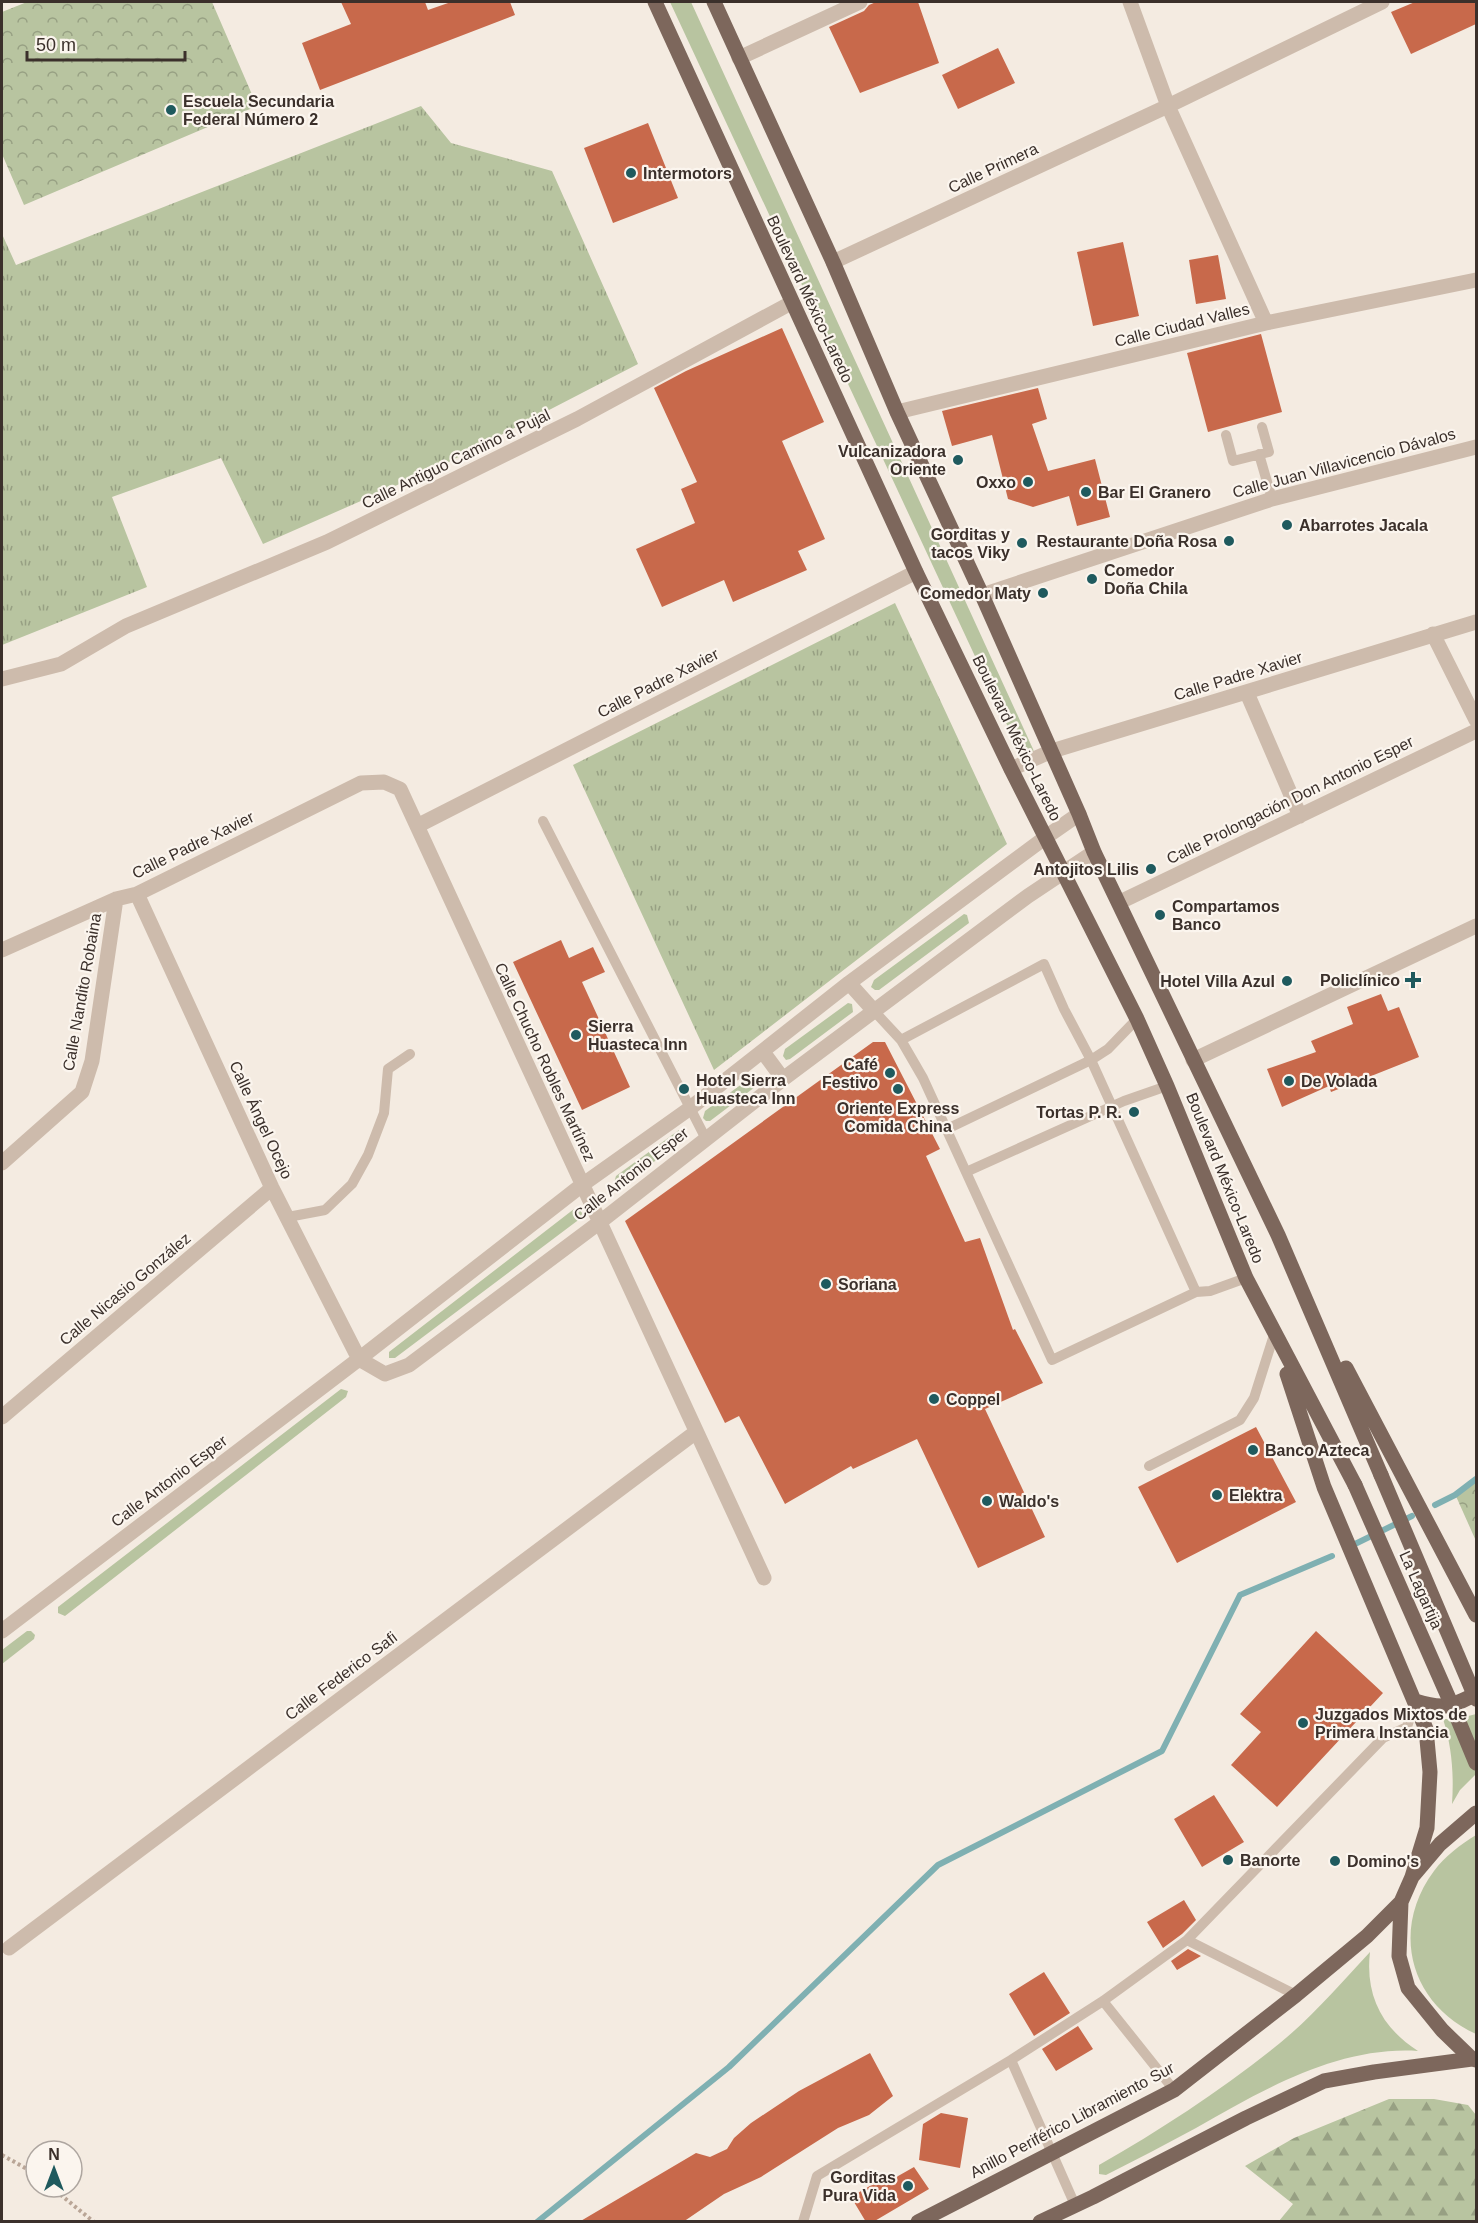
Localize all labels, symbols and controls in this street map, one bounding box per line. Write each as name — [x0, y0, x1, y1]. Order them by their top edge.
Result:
scale bar — [27, 24, 184, 62]
text: 50 m — [36, 35, 76, 55]
place label: Escuela Secundaria Federal Número 2 — [183, 93, 334, 128]
marker: Escuela Secundaria Federal Número 2 — [164, 103, 178, 117]
street label: Calle Primera — [945, 140, 1041, 196]
place label: Intermotors — [643, 165, 732, 182]
marker: Intermotors — [624, 166, 638, 180]
street label: Boulevard México-Laredo — [764, 213, 856, 385]
street label: Calle Ciudad Valles — [1113, 300, 1251, 350]
street label: Calle Antiguo Camino a Pujal — [359, 406, 553, 512]
street label: Calle Juan Villavicencio Dávalos — [1231, 425, 1457, 501]
place label: Vulcanizadora Oriente — [838, 443, 946, 478]
marker: Vulcanizadora Oriente — [951, 453, 965, 467]
place label: Oxxo — [976, 474, 1016, 491]
marker: Oxxo — [1021, 475, 1035, 489]
place label: Bar El Granero — [1098, 484, 1211, 501]
marker: Bar El Granero — [1079, 485, 1093, 499]
place label: Abarrotes Jacala — [1299, 517, 1428, 534]
marker: Abarrotes Jacala — [1280, 518, 1294, 532]
place label: Gorditas y tacos Viky — [931, 526, 1010, 561]
place label: Restaurante Doña Rosa — [1037, 533, 1217, 550]
marker: Restaurante Doña Rosa — [1222, 534, 1236, 548]
marker: Gorditas y tacos Viky — [1015, 536, 1029, 550]
place label: Comedor Doña Chila — [1104, 562, 1188, 597]
marker: Comedor Doña Chila — [1085, 572, 1099, 586]
place label: Comedor Maty — [920, 585, 1031, 602]
marker: Comedor Maty — [1036, 586, 1050, 600]
street label: Calle Padre Xavier — [595, 645, 722, 721]
street label: Calle Padre Xavier — [1172, 648, 1305, 704]
street label: Boulevard México-Laredo — [969, 652, 1065, 824]
street label: Calle Prolongación Don Antonio Esper — [1164, 732, 1417, 867]
street label: Calle Padre Xavier — [129, 808, 257, 882]
place label: Antojitos Lilis — [1033, 861, 1139, 878]
marker: Antojitos Lilis — [1144, 862, 1158, 876]
place label: Compartamos Banco — [1172, 898, 1280, 933]
marker: Compartamos Banco — [1153, 908, 1167, 922]
street label: Calle Nandito Robaina — [60, 912, 104, 1072]
street label: Calle Chucho Robles Martínez — [491, 960, 599, 1164]
marker: Policlínico — [1404, 971, 1422, 989]
place label: Policlínico — [1320, 972, 1400, 989]
place label: Hotel Villa Azul — [1160, 973, 1275, 990]
marker: Hotel Villa Azul — [1280, 974, 1294, 988]
place label: Sierra Huasteca Inn — [588, 1018, 688, 1053]
marker: Sierra Huasteca Inn — [569, 1028, 583, 1042]
place label: Café Festivo — [822, 1056, 878, 1091]
street label: Calle Ángel Ocejo — [226, 1058, 297, 1182]
marker: Café Festivo — [883, 1066, 897, 1080]
place label: Hotel Sierra Huasteca Inn — [696, 1072, 796, 1107]
place label: De Volada — [1301, 1073, 1377, 1090]
marker: De Volada — [1282, 1074, 1296, 1088]
marker: Hotel Sierra Huasteca Inn — [677, 1082, 691, 1096]
marker: Oriente Express Comida China — [891, 1082, 905, 1096]
street label: Boulevard México-Laredo — [1183, 1090, 1267, 1266]
place label: Oriente Express Comida China — [837, 1100, 959, 1135]
place label: Tortas P. R. — [1036, 1104, 1122, 1121]
marker: Tortas P. R. — [1127, 1105, 1141, 1119]
street label: Calle Antonio Esper — [570, 1124, 692, 1224]
street label: Calle Nicasio González — [56, 1229, 194, 1349]
place label: Soriana — [838, 1276, 897, 1293]
marker: Soriana — [819, 1277, 833, 1291]
place label: Coppel — [946, 1391, 1000, 1408]
marker: Coppel — [927, 1392, 941, 1406]
street label: Calle Antonio Esper — [108, 1432, 231, 1530]
place label: Banco Azteca — [1265, 1442, 1369, 1459]
marker: Banco Azteca — [1246, 1443, 1260, 1457]
place label: Elektra — [1229, 1487, 1282, 1504]
marker: Elektra — [1210, 1488, 1224, 1502]
place label: Waldo's — [999, 1493, 1059, 1510]
marker: Waldo's — [980, 1494, 994, 1508]
street label: La Lagartija — [1396, 1548, 1446, 1632]
street label: Calle Federico Safi — [282, 1629, 400, 1723]
place label: Juzgados Mixtos de Primera Instancia — [1315, 1706, 1467, 1741]
marker: Juzgados Mixtos de Primera Instancia — [1296, 1716, 1310, 1730]
place label: Banorte — [1240, 1852, 1301, 1869]
marker: Banorte — [1221, 1853, 1235, 1867]
place label: Domino's — [1347, 1853, 1419, 1870]
marker: Domino's — [1328, 1854, 1342, 1868]
street label: Anillo Periférico Libramiento Sur — [967, 2059, 1177, 2181]
north arrow — [24, 2139, 84, 2199]
text: N — [48, 2146, 60, 2163]
place label: Gorditas Pura Vida — [822, 2169, 896, 2204]
marker: Gorditas Pura Vida — [901, 2179, 915, 2193]

